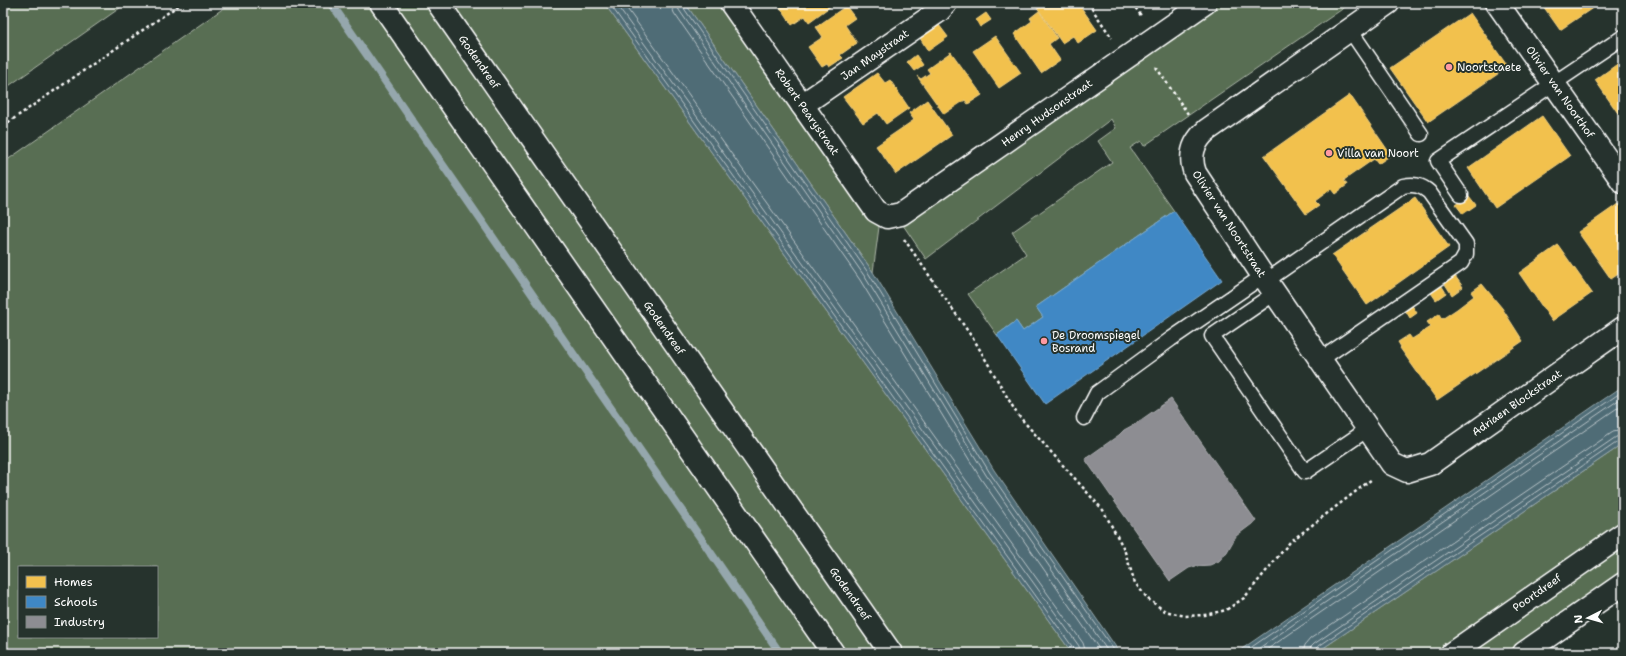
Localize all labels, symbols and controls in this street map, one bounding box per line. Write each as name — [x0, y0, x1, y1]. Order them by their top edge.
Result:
street label: Jan Maystraat — [838, 26, 912, 84]
street label: Godendreef — [455, 32, 504, 93]
street label: Olivier van Noorthof — [1522, 43, 1598, 142]
place label: Noortstaete — [1457, 60, 1522, 75]
marker: Noortstaete — [1444, 62, 1454, 72]
street label: Robert Pearystraat — [772, 66, 843, 158]
street label: Henry Hudsonstraat — [998, 76, 1096, 150]
place label: Villa van Noort — [1337, 146, 1419, 161]
marker: Villa van Noort — [1324, 148, 1334, 158]
street label: Olivier van Noortstraat — [1189, 168, 1269, 281]
street label: Godendreef — [640, 298, 689, 359]
place label: De Droomspiegel Bosrand — [1052, 328, 1141, 356]
marker: De Droomspiegel Bosrand — [1039, 336, 1049, 346]
street label: Adriaen Blockstraat — [1469, 366, 1565, 440]
street label: Godendreef — [826, 564, 875, 625]
legend — [18, 566, 158, 638]
street label: Poortdreef — [1510, 570, 1565, 615]
text: Homes — [54, 574, 93, 590]
text: Schools — [54, 594, 98, 610]
north arrow — [1568, 598, 1608, 638]
text: Industry — [54, 614, 105, 630]
text: N — [1571, 614, 1586, 624]

